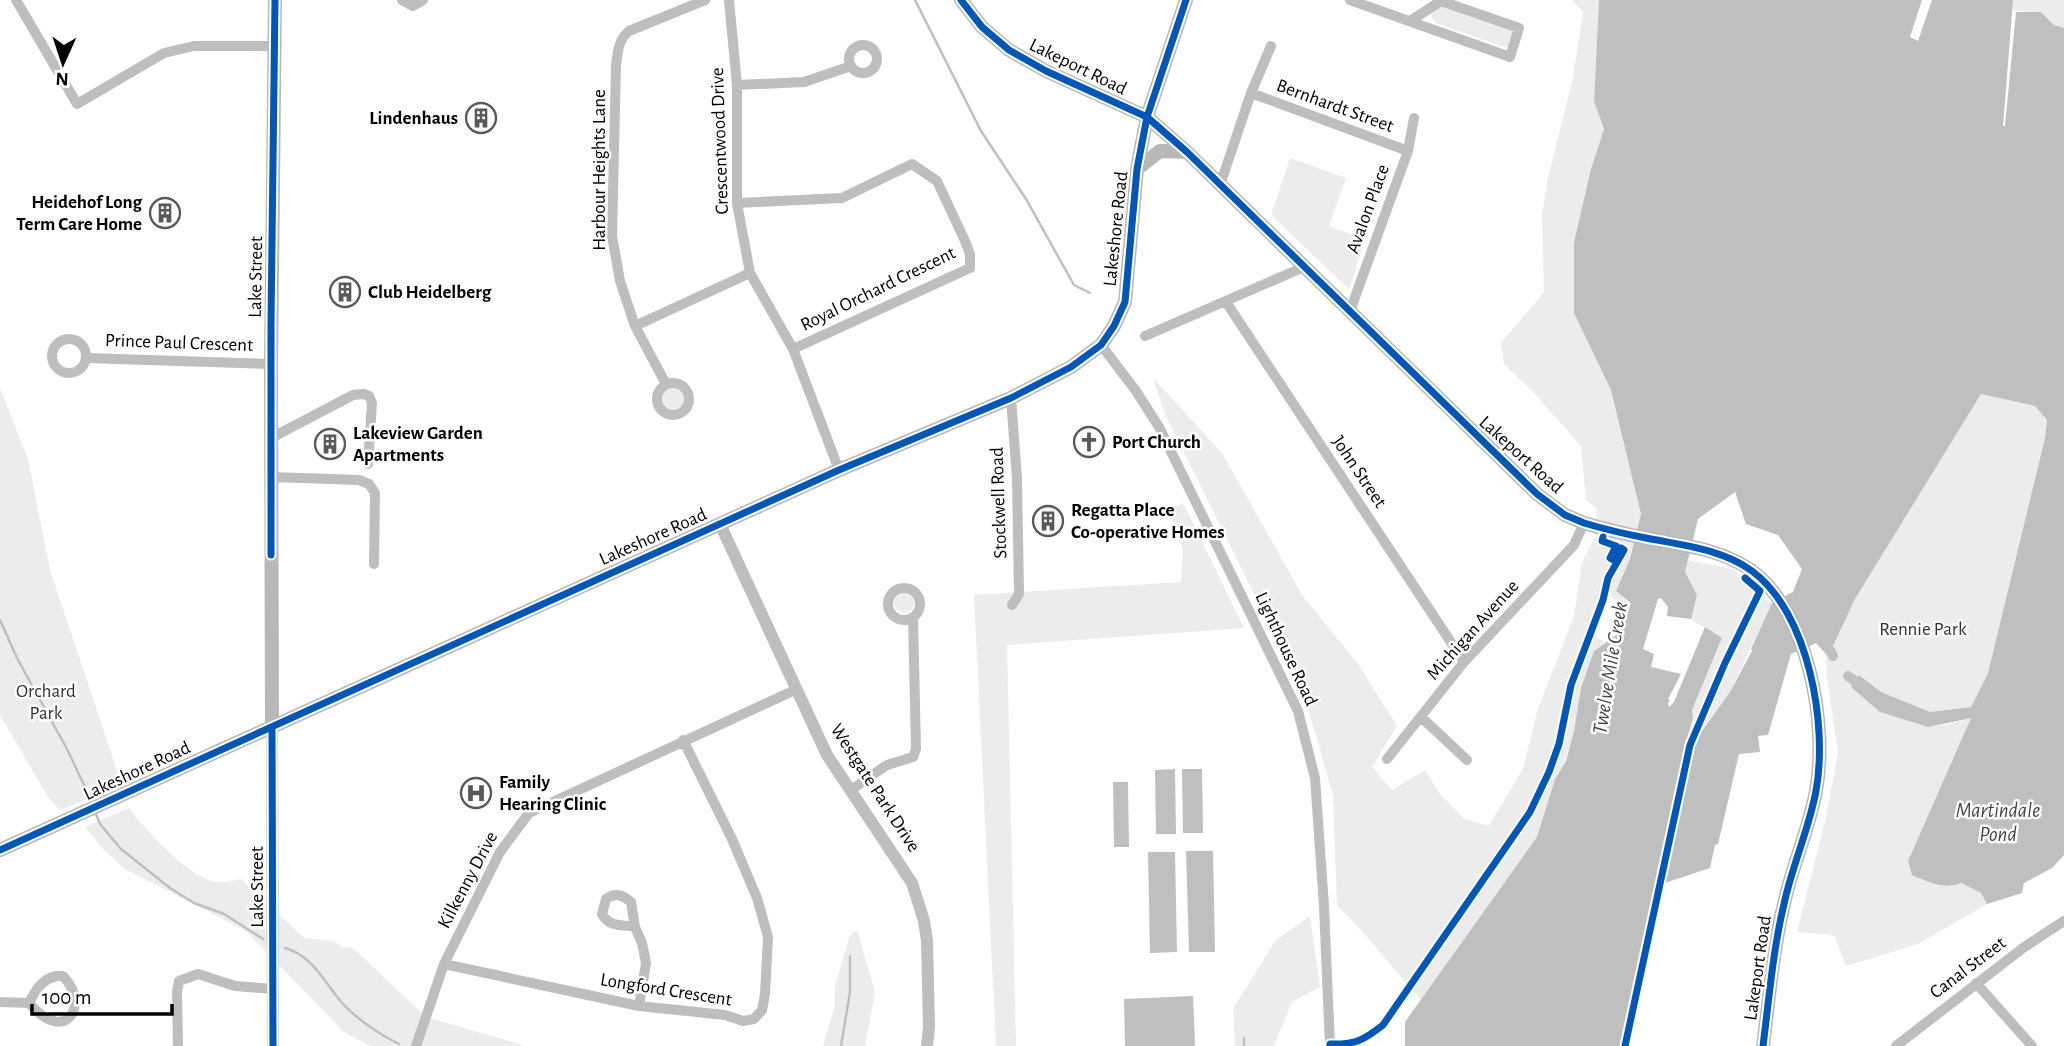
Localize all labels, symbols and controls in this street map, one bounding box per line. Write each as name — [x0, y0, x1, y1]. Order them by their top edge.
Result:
north arrow — [28, 28, 98, 98]
street label: Lakeport Road — [1026, 35, 1130, 99]
street label: Crescentwood Drive — [708, 67, 732, 215]
text: N — [55, 69, 69, 88]
street label: Bernhardt Street — [1274, 76, 1396, 136]
street label: Harbour Heights Lane — [590, 89, 609, 251]
building icon: Lindenhaus — [464, 101, 498, 135]
place label: Lindenhaus — [369, 109, 458, 128]
street label: Avalon Place — [1343, 162, 1393, 256]
street label: Lakeshore Road — [1101, 170, 1132, 288]
place label: Heidehof Long Term Care Home — [16, 193, 142, 234]
building icon: Heidehof Long Term Care Home — [148, 196, 182, 230]
street label: Lake Street — [246, 236, 266, 318]
street label: Royal Orchard Crescent — [798, 243, 958, 335]
building icon: Club Heidelberg — [328, 275, 362, 309]
place label: Club Heidelberg — [368, 283, 492, 302]
street label: Prince Paul Crescent — [105, 331, 253, 355]
street label: Lakeport Road — [1475, 413, 1567, 498]
place label: Lakeview Garden Apartments — [353, 424, 483, 465]
church icon: Port Church — [1072, 425, 1106, 459]
building icon: Lakeview Garden Apartments — [313, 427, 347, 461]
place label: Port Church — [1112, 433, 1201, 452]
street label: John Street — [1328, 433, 1390, 511]
street label: Stockwell Road — [988, 447, 1010, 559]
place label: Regatta Place Co-operative Homes — [1071, 501, 1225, 542]
building icon: Regatta Place Co-operative Homes — [1031, 504, 1065, 538]
street label: Lakeshore Road — [596, 505, 710, 569]
street label: Michigan Avenue — [1423, 576, 1523, 684]
street label: Lighthouse Road — [1251, 589, 1321, 709]
water label: Twelve Mile Creek — [1589, 600, 1631, 736]
park label: Rennie Park — [1879, 620, 1967, 639]
park label: Orchard Park — [16, 682, 76, 723]
street label: Westgate Park Drive — [827, 721, 923, 855]
street label: Lakeshore Road — [81, 738, 194, 804]
place label: Family Hearing Clinic — [499, 773, 607, 814]
hospital icon: Family Hearing Clinic — [459, 776, 493, 810]
water label: Martindale Pond — [1956, 800, 2040, 845]
street label: Kilkenny Drive — [435, 828, 501, 932]
street label: Lake Street — [248, 846, 267, 928]
street label: Lakeport Road — [1741, 914, 1775, 1022]
street label: Canal Street — [1927, 933, 2009, 1003]
street label: Longford Crescent — [599, 970, 733, 1010]
scale bar — [32, 972, 172, 1016]
text: 100 m — [42, 987, 92, 1008]

